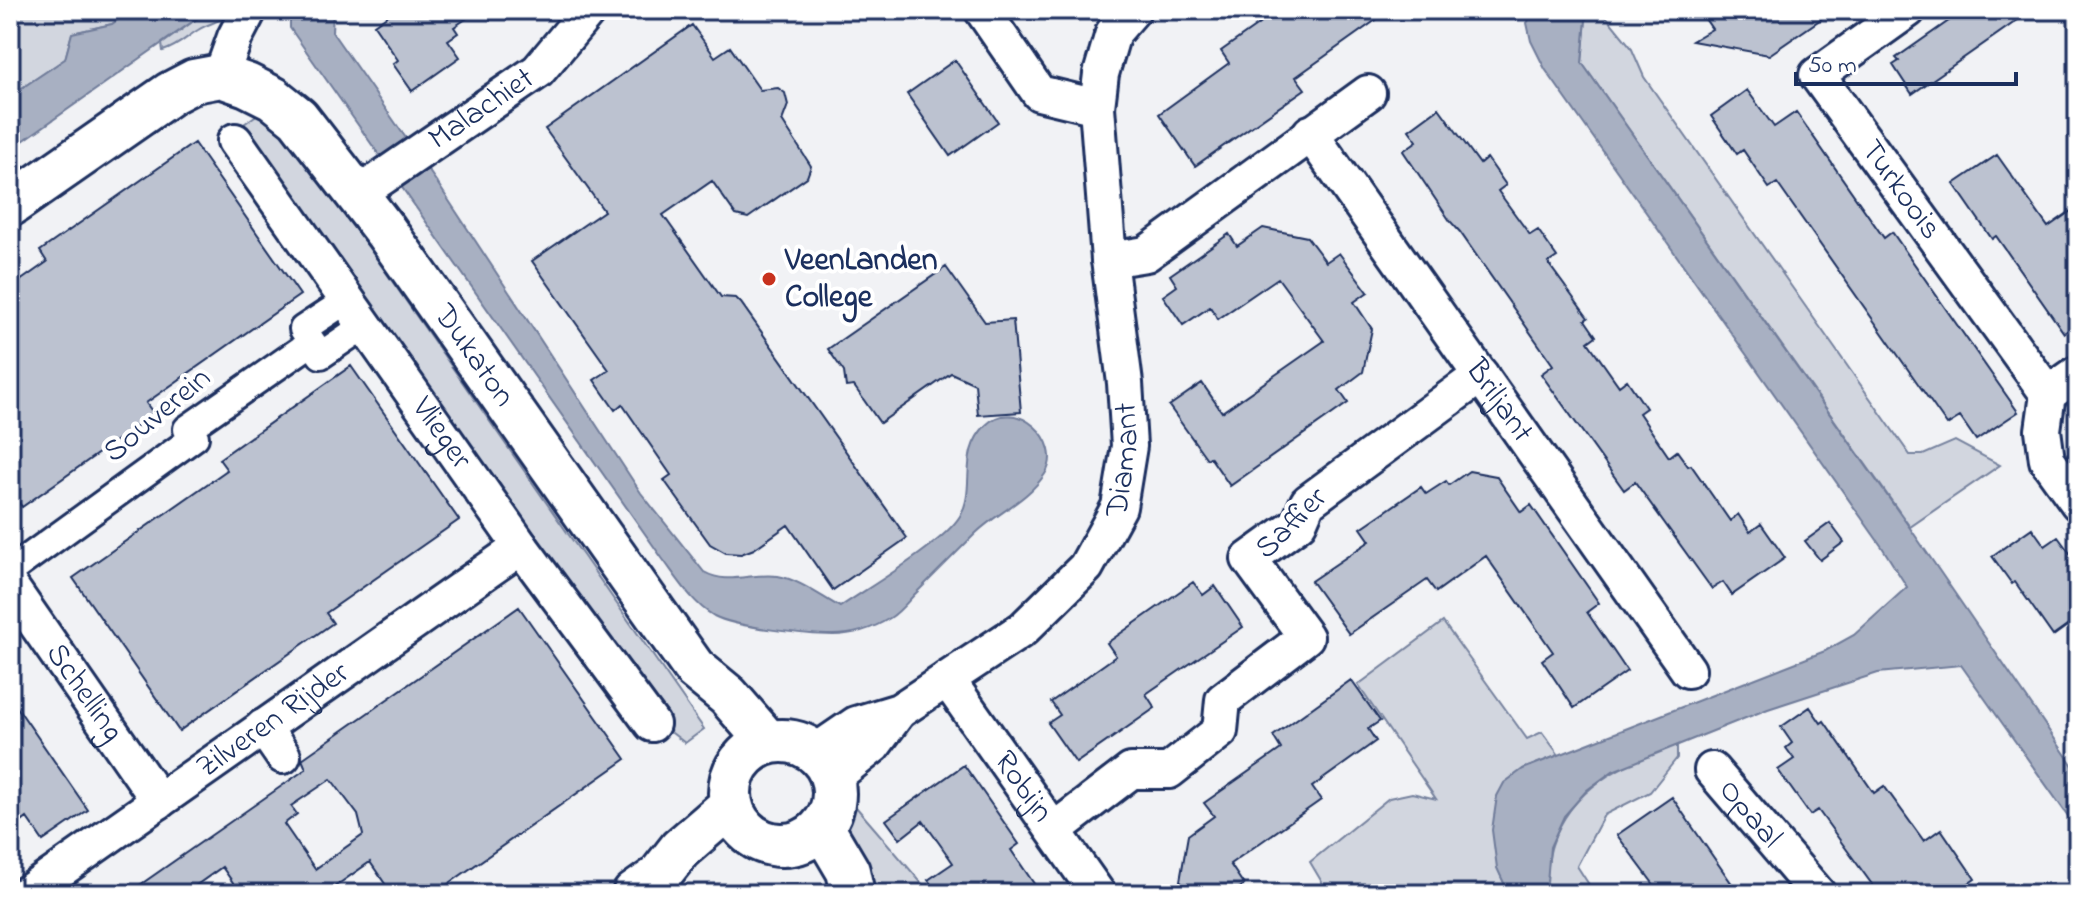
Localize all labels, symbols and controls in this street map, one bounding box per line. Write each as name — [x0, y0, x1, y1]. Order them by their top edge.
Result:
scale bar — [1796, 36, 2016, 86]
text: 50 m — [1808, 49, 1857, 84]
street label: Malachiet — [419, 56, 545, 163]
street label: Turkoois — [1848, 130, 1953, 250]
place label: VeenLanden College — [784, 238, 938, 323]
marker: VeenLanden College — [760, 270, 778, 288]
street label: Dukaton — [420, 294, 526, 417]
street label: Briljant — [1452, 349, 1545, 453]
street label: Souverein — [94, 357, 222, 475]
street label: Vlieger — [399, 387, 483, 480]
street label: Diamant — [1094, 401, 1152, 521]
street label: Saffier — [1245, 477, 1339, 571]
street label: Schelling — [33, 634, 135, 752]
street label: Zilveren Rijder — [187, 651, 359, 791]
street label: Robijn — [981, 741, 1065, 833]
street label: Opaal — [1706, 769, 1793, 859]

